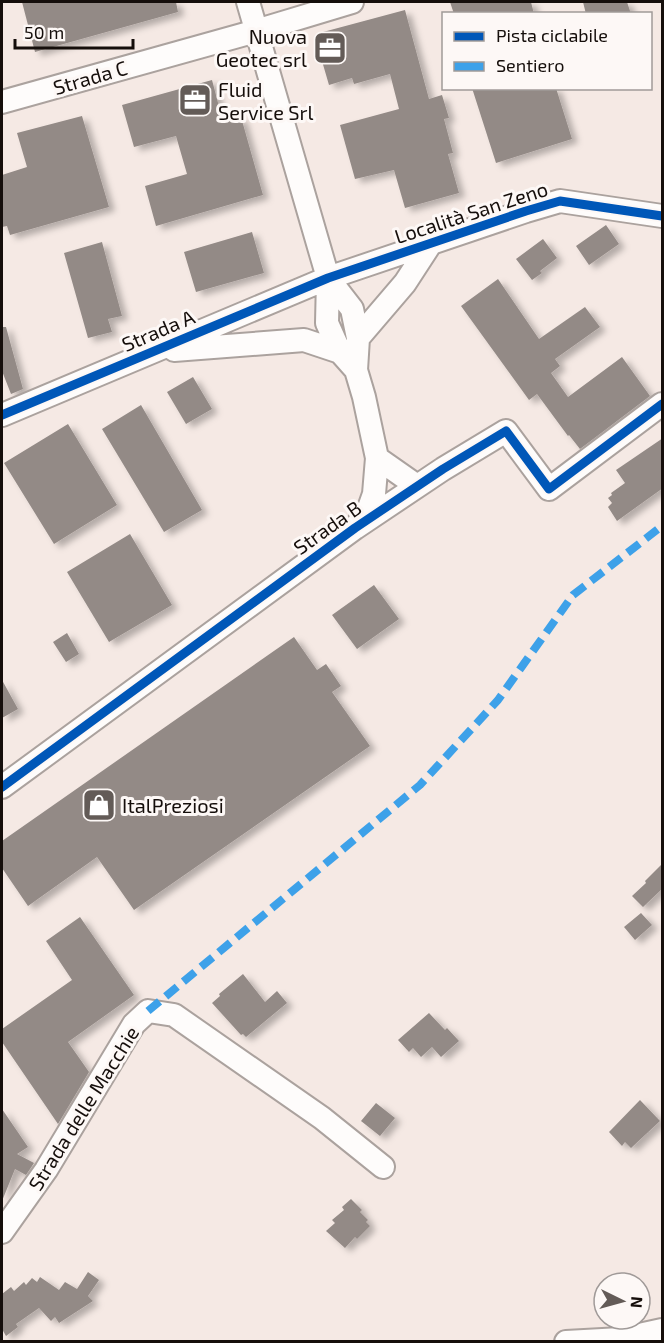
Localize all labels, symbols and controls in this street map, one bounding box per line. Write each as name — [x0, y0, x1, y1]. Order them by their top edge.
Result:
scale bar — [15, 12, 134, 50]
legend — [442, 12, 652, 90]
text: 50 m — [24, 21, 64, 43]
place label: Nuova Geotec srl — [216, 24, 307, 71]
text: Pista ciclabile — [496, 24, 608, 46]
office icon: Nuova Geotec srl — [312, 30, 348, 66]
text: Sentiero — [496, 54, 564, 76]
street label: Strada C — [50, 55, 130, 99]
place label: Fluid Service Srl — [218, 77, 314, 124]
office icon: Fluid Service Srl — [177, 82, 213, 118]
street label: Località San Zeno — [391, 176, 551, 248]
street label: Strada A — [118, 304, 198, 356]
street label: Strada B — [289, 495, 365, 559]
shop icon: ItalPreziosi — [81, 787, 117, 823]
place label: ItalPreziosi — [122, 793, 224, 817]
street label: Strada delle Macchie — [23, 1021, 143, 1195]
north arrow — [592, 1271, 652, 1331]
text: N — [627, 1296, 647, 1309]

